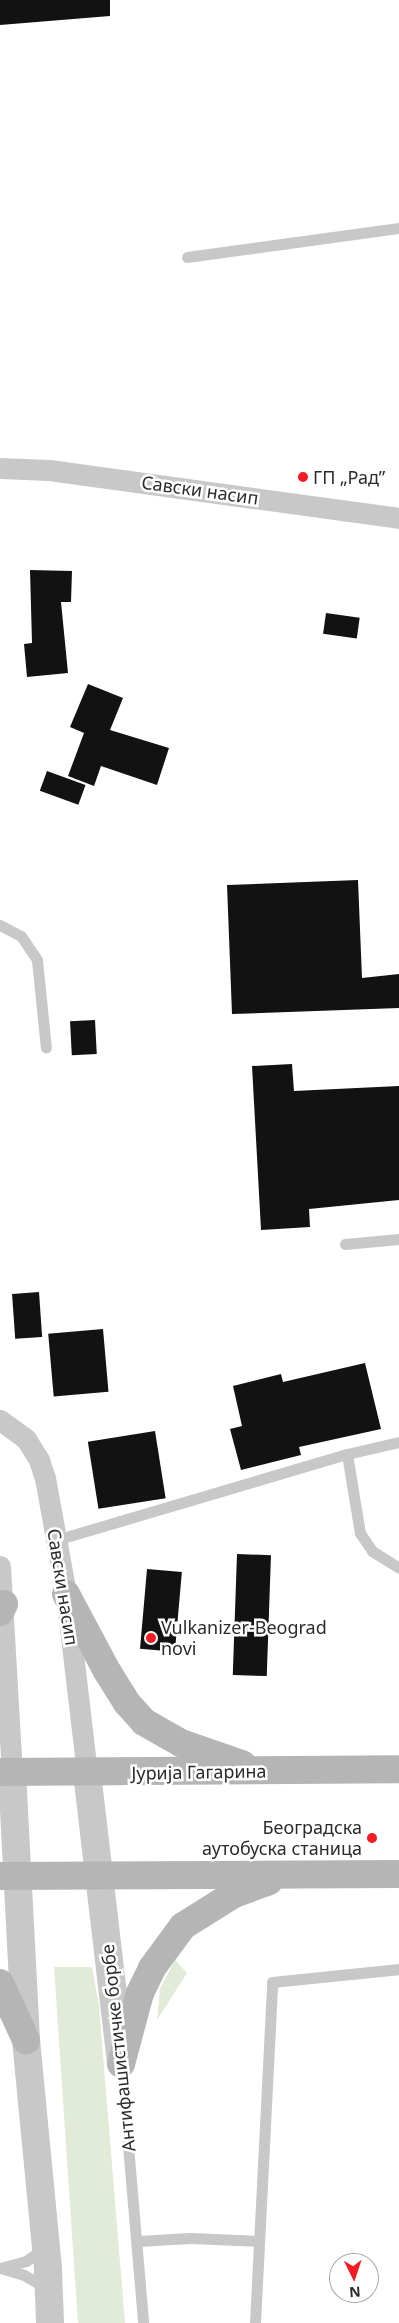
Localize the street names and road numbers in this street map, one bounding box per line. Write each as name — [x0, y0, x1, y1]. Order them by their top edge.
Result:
street label: Савски насип — [140, 471, 260, 509]
street label: Савски насип — [43, 1527, 83, 1647]
street label: Јурија Гагарина — [131, 1760, 267, 1784]
street label: Антифашистичке борбе — [96, 1943, 140, 2153]

